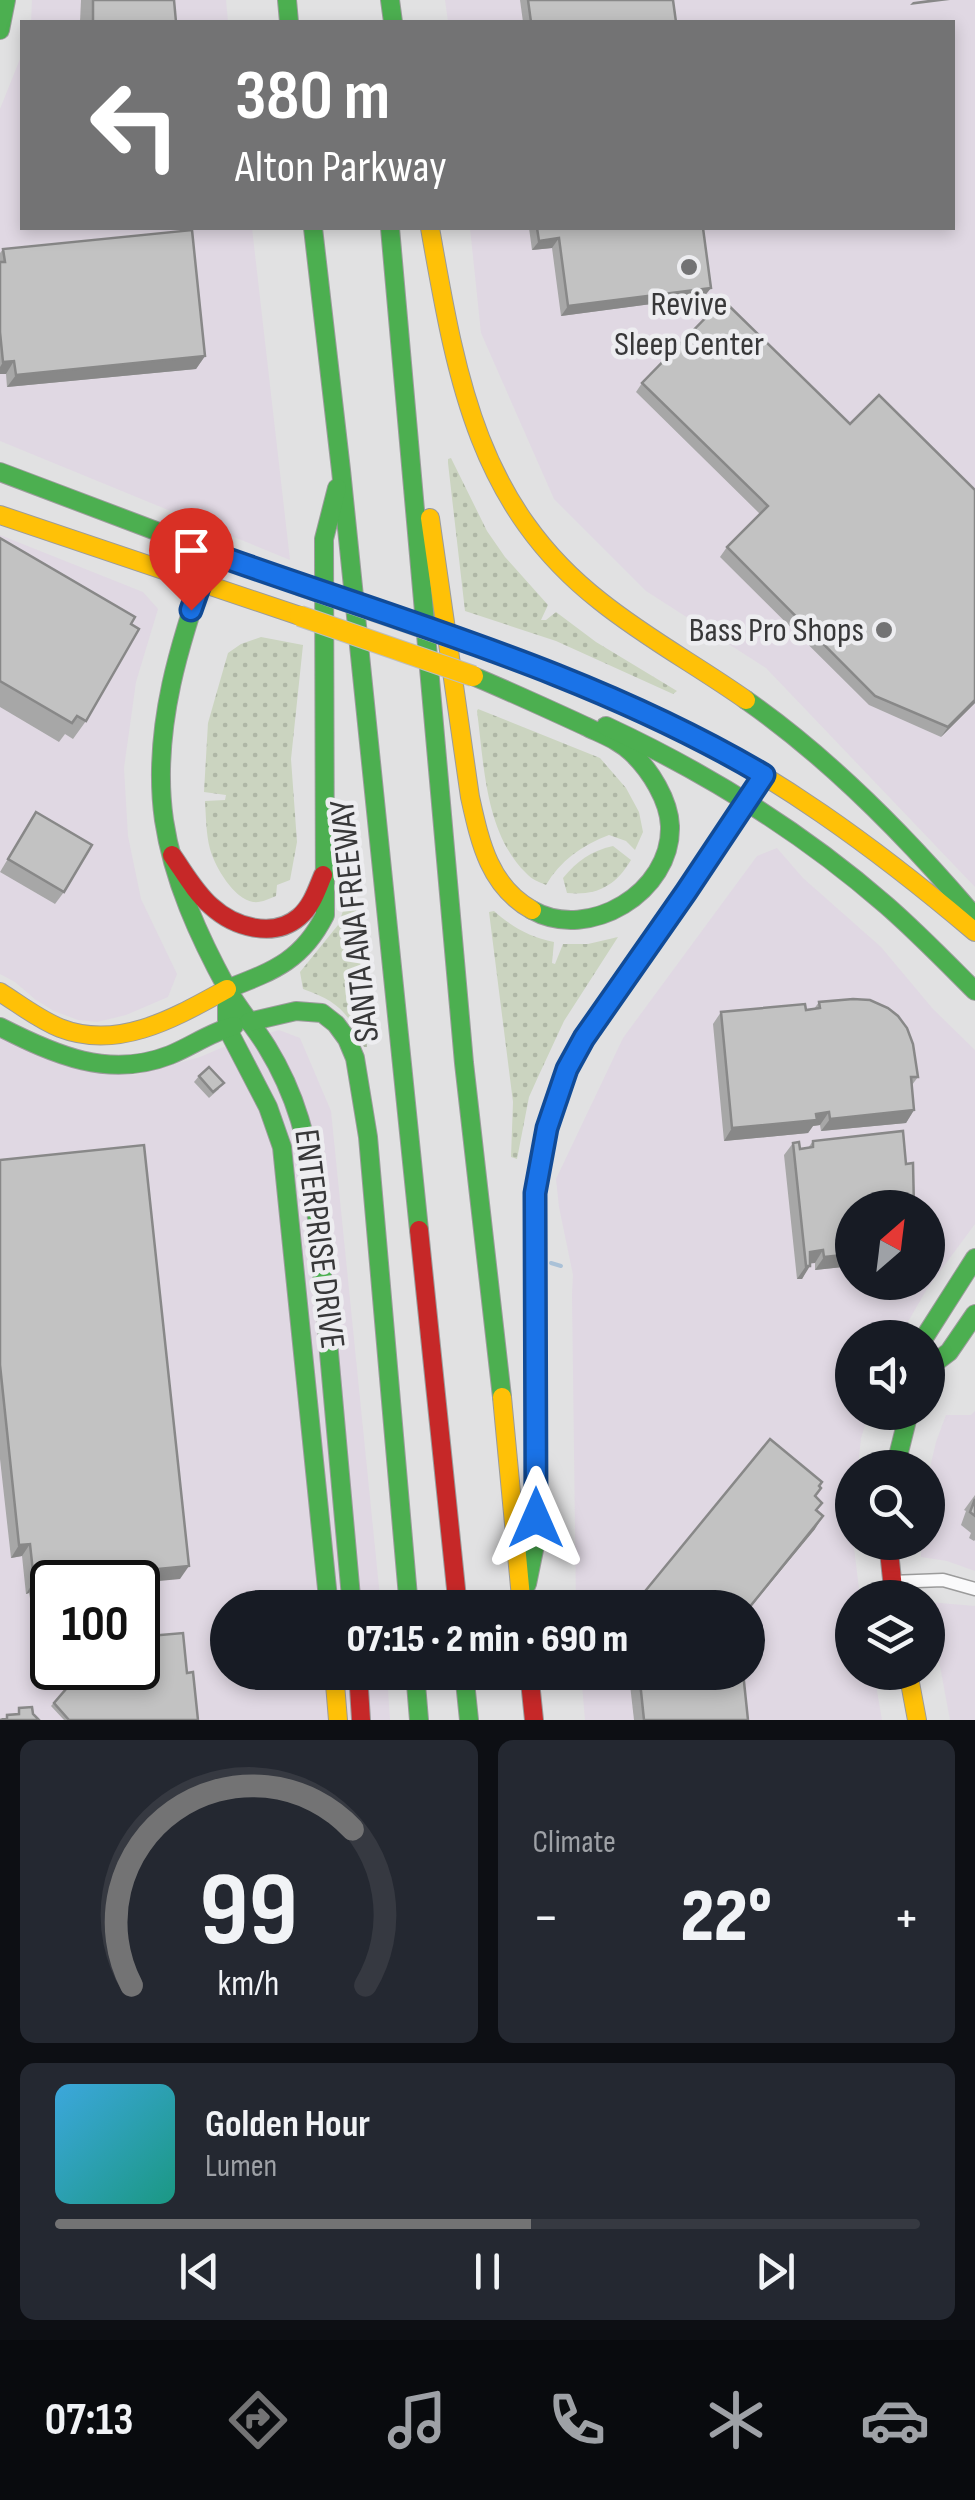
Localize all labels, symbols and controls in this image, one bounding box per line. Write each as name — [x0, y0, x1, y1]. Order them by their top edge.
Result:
text: 380 m — [235, 55, 390, 139]
icon: left — [70, 60, 200, 190]
text: Alton Parkway — [235, 140, 447, 195]
marker: Revive Sleep Center — [678, 256, 700, 278]
place label: Revive Sleep Center — [614, 283, 764, 366]
pin — [149, 508, 234, 611]
icon: arrive — [164, 523, 219, 578]
place label: Bass Pro Shops — [689, 609, 864, 652]
marker: Bass Pro Shops — [873, 619, 895, 641]
street label: SANTA ANA FREEWAY — [321, 797, 389, 1044]
street label: ENTERPRISE DRIVE — [284, 1127, 354, 1351]
north arrow — [835, 1190, 945, 1300]
map controls — [835, 1190, 945, 1690]
button: sound — [835, 1320, 945, 1430]
button: search — [835, 1450, 945, 1560]
position arrow — [484, 1466, 588, 1570]
speed limit sign: 100 — [30, 1560, 160, 1690]
button: layers — [835, 1580, 945, 1690]
text: 07:15 · 2 min · 690 m — [347, 1617, 628, 1662]
text: Climate — [533, 1823, 616, 1862]
text: 99 — [199, 1849, 298, 1974]
text: 22° — [680, 1872, 772, 1963]
text: − — [533, 1885, 559, 1952]
text: + — [893, 1885, 920, 1952]
text: km/h — [218, 1963, 280, 2006]
text: Golden Hour — [205, 2102, 370, 2147]
text: Lumen — [205, 2147, 277, 2186]
icon: previous — [172, 2244, 227, 2299]
icon: pause — [460, 2244, 515, 2299]
icon: next — [748, 2244, 803, 2299]
icon: directions — [223, 2385, 293, 2455]
icon: music — [382, 2385, 452, 2455]
icon: phone — [542, 2385, 612, 2455]
icon: climate — [701, 2385, 771, 2455]
icon: car — [860, 2385, 930, 2455]
text: 07:13 — [45, 2393, 133, 2448]

